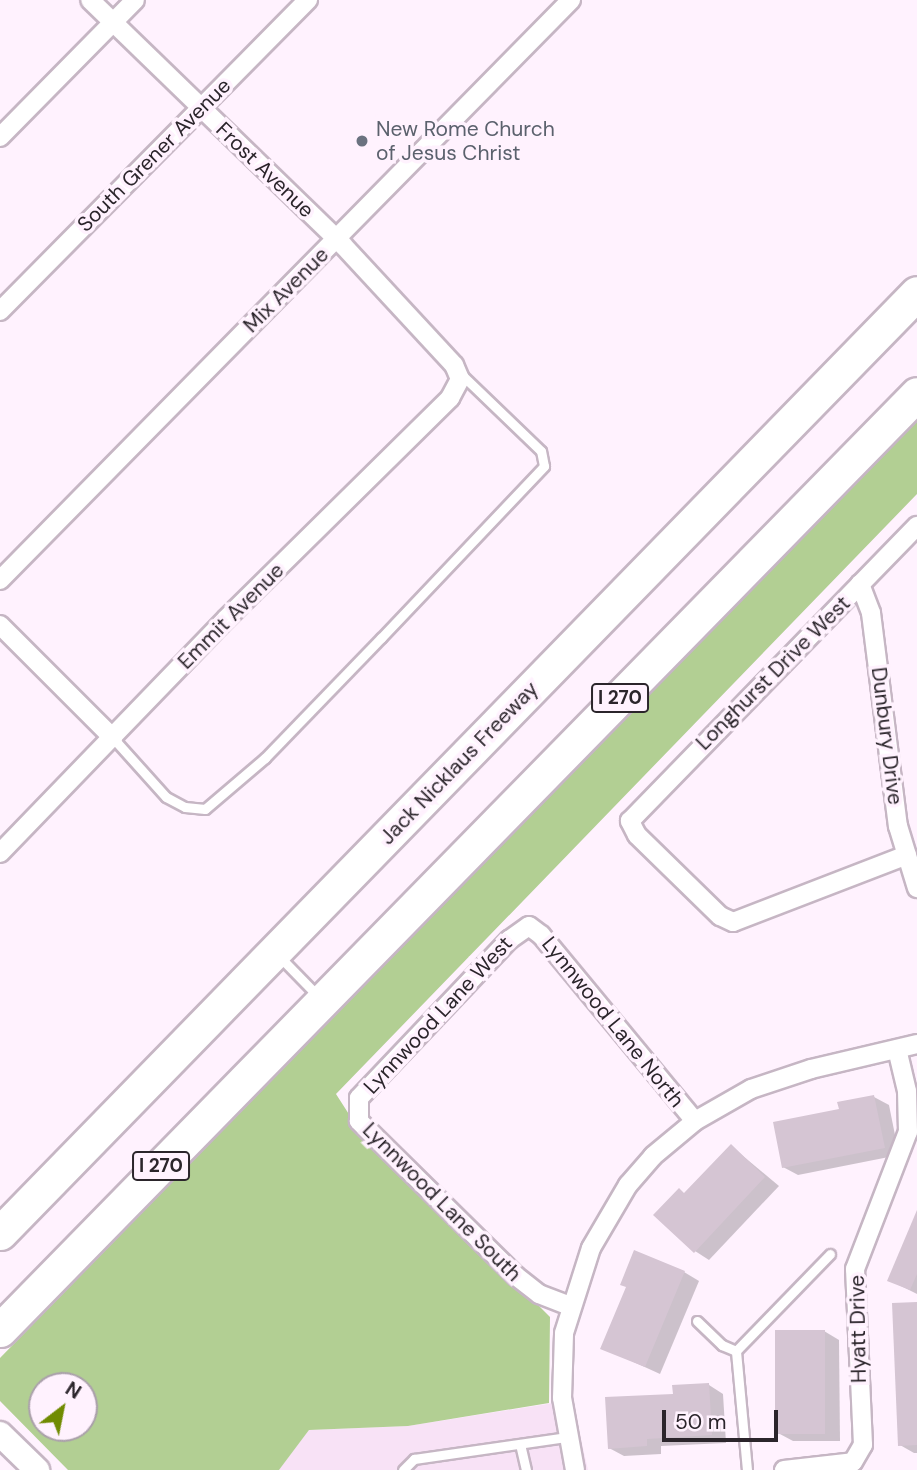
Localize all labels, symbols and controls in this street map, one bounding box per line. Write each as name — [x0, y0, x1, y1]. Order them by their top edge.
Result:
street label: South Grener Avenue — [72, 73, 236, 237]
place label: New Rome Church of Jesus Christ — [376, 116, 555, 166]
street label: Frost Avenue — [211, 117, 319, 223]
marker: New Rome Church of Jesus Christ — [354, 133, 370, 149]
street label: Mix Avenue — [238, 242, 334, 338]
street label: Emmit Avenue — [173, 558, 289, 674]
street label: Longhurst Drive West — [691, 591, 855, 755]
street label: Dunbury Drive — [866, 666, 908, 806]
street label: Jack Nicklaus Freeway — [375, 676, 543, 850]
road number: I 270 — [590, 682, 650, 713]
street label: Lynnwood Lane West — [358, 931, 518, 1099]
street label: Lynnwood Lane North — [537, 932, 689, 1112]
street label: Lynnwood Lane South — [357, 1117, 527, 1287]
road number: I 270 — [131, 1150, 191, 1182]
street label: Hyatt Drive — [844, 1275, 872, 1383]
north arrow — [28, 1372, 98, 1442]
text: N — [61, 1376, 86, 1405]
scale bar — [665, 1396, 780, 1440]
text: 50 m — [675, 1408, 726, 1436]

